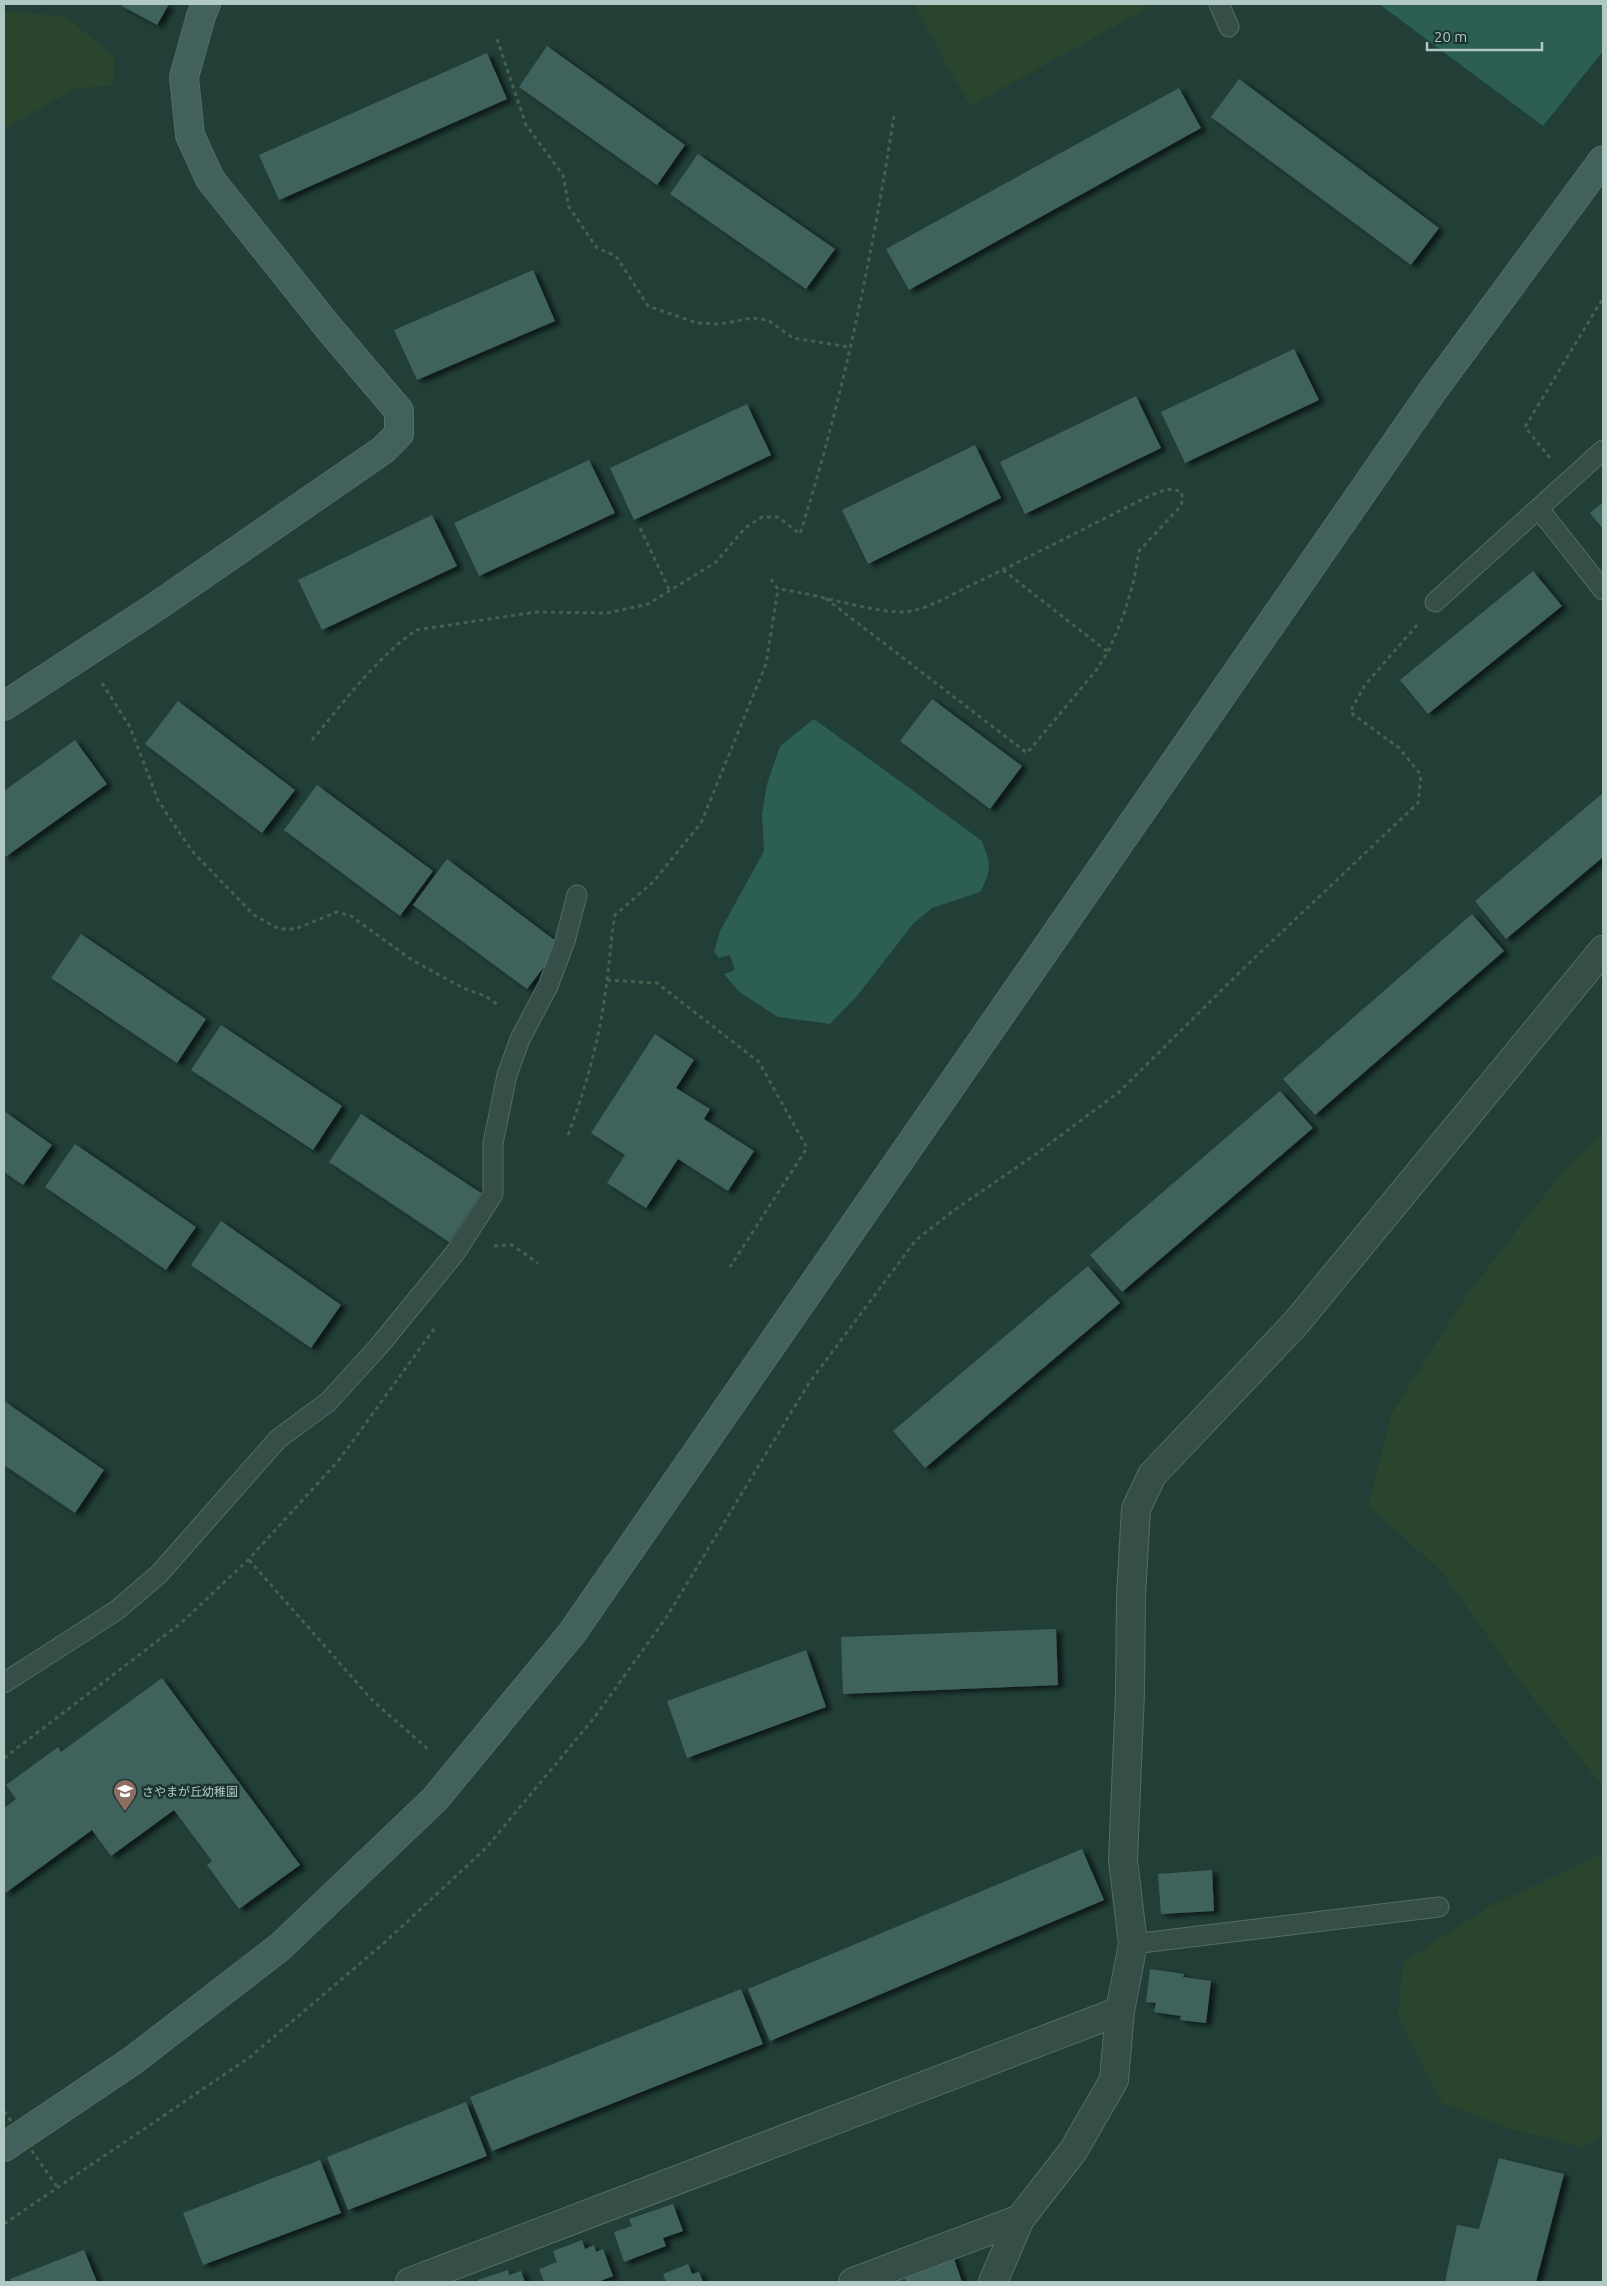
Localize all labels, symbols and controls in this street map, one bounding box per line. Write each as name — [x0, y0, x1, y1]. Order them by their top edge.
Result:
scale bar — [1427, 20, 1542, 52]
text: 20 m — [1434, 28, 1467, 45]
school or university icon: さやまが丘幼稚園 — [112, 1778, 138, 1812]
place label: さやまが丘幼稚園 — [142, 1785, 238, 1798]

